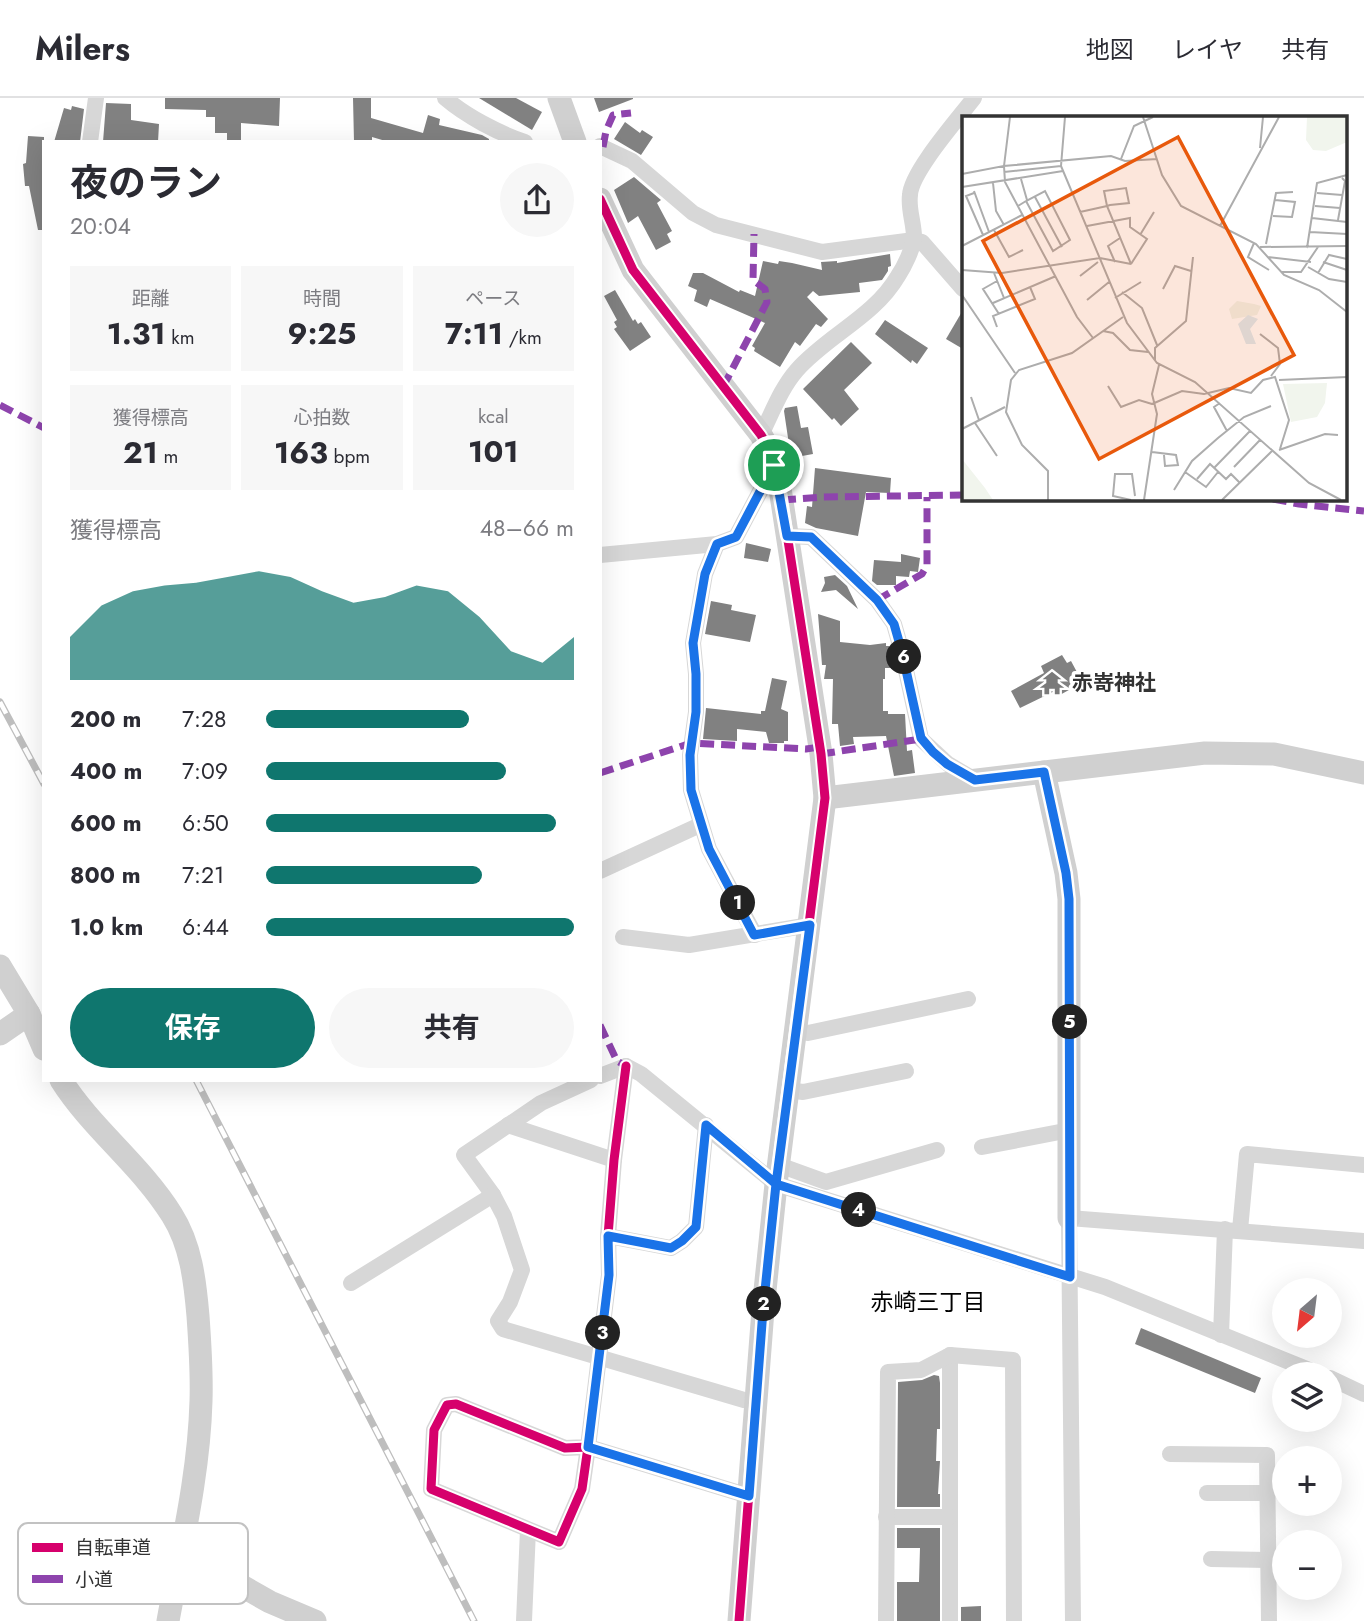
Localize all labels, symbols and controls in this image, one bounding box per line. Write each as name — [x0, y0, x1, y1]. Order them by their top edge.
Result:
text: Milers — [35, 25, 130, 72]
text: 地図 — [1086, 32, 1134, 67]
text: レイヤ — [1172, 32, 1243, 67]
text: 共有 — [1281, 32, 1329, 67]
inset map — [962, 116, 1346, 500]
text: 夜のラン — [70, 155, 222, 210]
button: share — [500, 163, 574, 237]
text: 20:04 — [70, 209, 131, 243]
text: 距離 — [132, 285, 170, 312]
text: 時間 — [303, 285, 341, 312]
text: ペース — [465, 285, 521, 312]
text: 1.31 — [107, 312, 166, 355]
text: 9:25 — [288, 312, 356, 355]
text: 7:11 — [445, 312, 503, 355]
text: km — [166, 324, 195, 351]
text: /km — [503, 324, 542, 351]
text: kcal — [478, 403, 509, 430]
text: 獲得標高 — [113, 404, 189, 431]
text: 心拍数 — [293, 404, 351, 431]
text: 101 — [468, 430, 519, 473]
text: 21 — [123, 431, 158, 474]
text: 163 — [274, 431, 328, 474]
pin — [744, 435, 804, 495]
text: m — [158, 443, 178, 470]
text: bpm — [328, 443, 370, 470]
icon: arrive — [755, 446, 793, 484]
text: 48–66 m — [480, 511, 574, 545]
text: 獲得標高 — [70, 513, 162, 547]
pin: 6 — [886, 640, 922, 674]
text: 6 — [897, 643, 910, 670]
place label: 赤嵜神社 — [1072, 668, 1156, 698]
temple icon: 赤嵜神社 — [1038, 669, 1066, 697]
text: 200 m — [70, 702, 141, 736]
text: 7:28 — [182, 702, 227, 736]
text: 400 m — [70, 754, 142, 788]
text: 7:09 — [182, 754, 228, 788]
text: 600 m — [70, 806, 142, 840]
text: 6:50 — [182, 806, 229, 840]
text: 800 m — [70, 858, 141, 892]
text: 7:21 — [182, 858, 224, 892]
pin: 1 — [720, 886, 756, 920]
text: 1 — [733, 889, 742, 916]
text: 1.0 km — [70, 910, 143, 944]
text: 6:44 — [182, 910, 229, 944]
button: 保存 — [70, 988, 315, 1068]
button: 共有 — [329, 988, 574, 1068]
pin: 5 — [1052, 1004, 1088, 1040]
text: 5 — [1063, 1008, 1076, 1035]
pin: 4 — [842, 1192, 876, 1228]
text: 4 — [852, 1196, 865, 1223]
north arrow — [1272, 1278, 1342, 1348]
map controls — [1272, 1278, 1342, 1600]
district label: 赤崎三丁目 — [871, 1285, 986, 1319]
pin: 2 — [746, 1286, 782, 1322]
text: 2 — [757, 1290, 770, 1317]
pin: 3 — [586, 1316, 620, 1350]
text: 3 — [597, 1319, 608, 1346]
button: layers — [1272, 1362, 1342, 1432]
button: + — [1272, 1446, 1342, 1516]
legend — [18, 1523, 248, 1604]
button: − — [1272, 1530, 1342, 1600]
text: 自転車道 — [75, 1534, 151, 1561]
text: 小道 — [75, 1566, 113, 1593]

